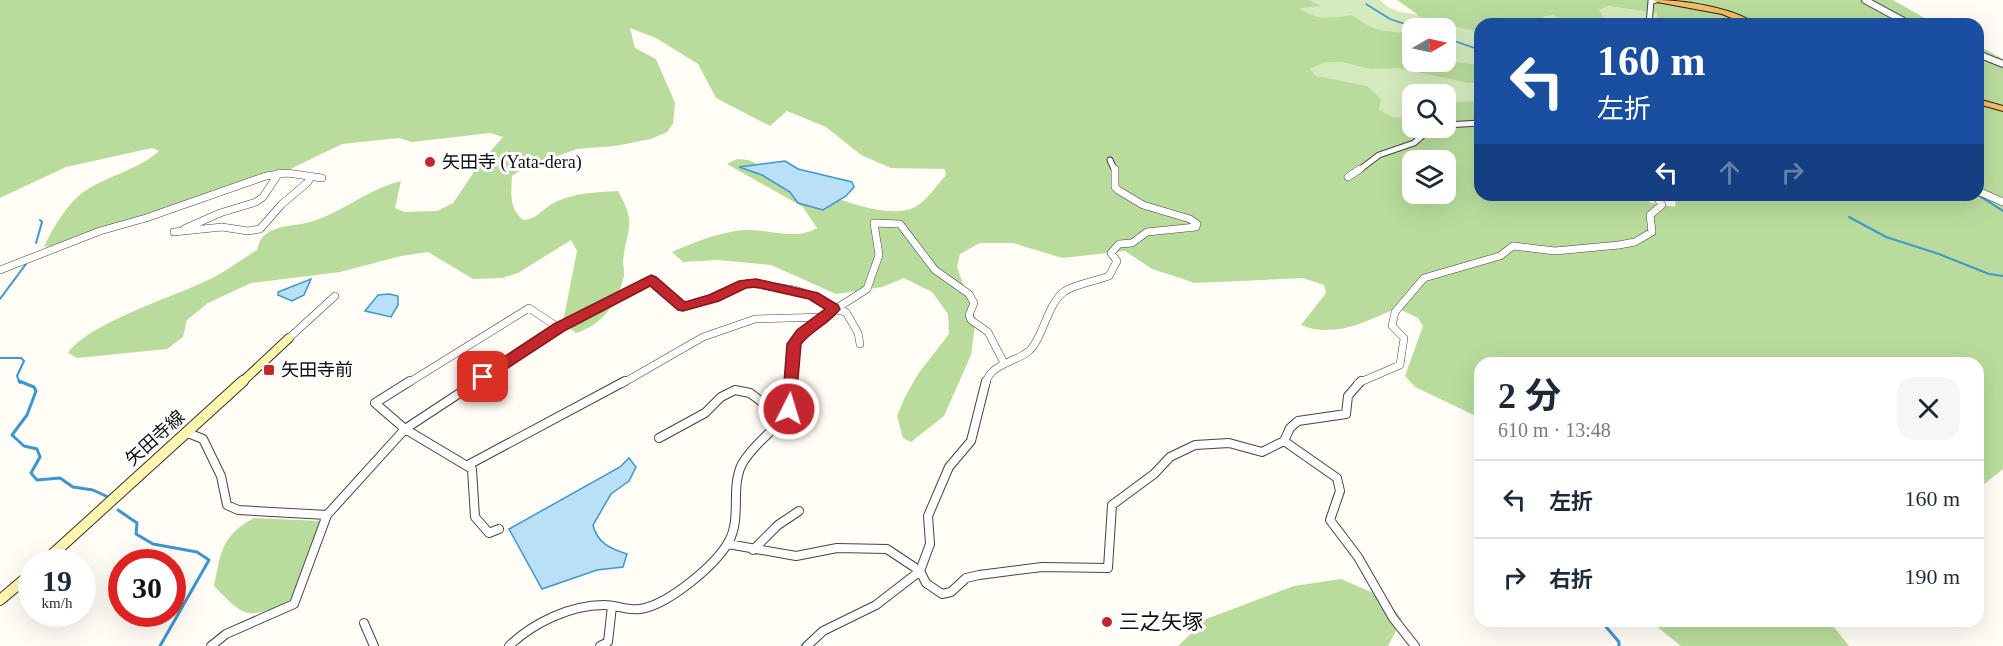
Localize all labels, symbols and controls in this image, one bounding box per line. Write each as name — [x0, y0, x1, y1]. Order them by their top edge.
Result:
north arrow — [1402, 18, 1456, 72]
map controls — [1402, 18, 1456, 204]
text: 160 m — [1597, 38, 1706, 84]
icon: left — [1498, 42, 1576, 120]
button: search — [1402, 84, 1456, 138]
text: 左折 — [1597, 94, 1651, 124]
button: layers — [1402, 150, 1456, 204]
place label: 矢田寺 (Yata-dera) — [442, 152, 582, 173]
marker: 矢田寺 (Yata-dera) — [423, 155, 437, 169]
icon: left — [1650, 156, 1683, 189]
icon: ahead — [1713, 156, 1746, 189]
icon: right — [1776, 156, 1809, 189]
pin — [457, 351, 508, 402]
place label: 矢田寺前 — [281, 360, 353, 380]
icon: arrive — [466, 360, 499, 393]
marker: 矢田寺前 — [262, 363, 276, 377]
text: 2 分 — [1498, 376, 1561, 416]
position arrow — [757, 377, 821, 441]
button: close — [1897, 377, 1960, 440]
street label: 矢田寺線 — [122, 406, 188, 470]
text: 610 m · 13:48 — [1498, 419, 1611, 441]
icon: left — [1498, 483, 1531, 516]
text: 160 m — [1904, 486, 1960, 511]
text: 左折 — [1549, 489, 1593, 514]
speed limit sign: 30 — [108, 549, 186, 627]
icon: right — [1498, 561, 1531, 594]
text: 19 — [42, 564, 72, 597]
text: 190 m — [1904, 564, 1960, 589]
text: 右折 — [1549, 567, 1593, 592]
text: km/h — [42, 595, 72, 611]
place label: 三之矢塚 — [1119, 610, 1203, 634]
marker: 三之矢塚 — [1100, 615, 1114, 629]

